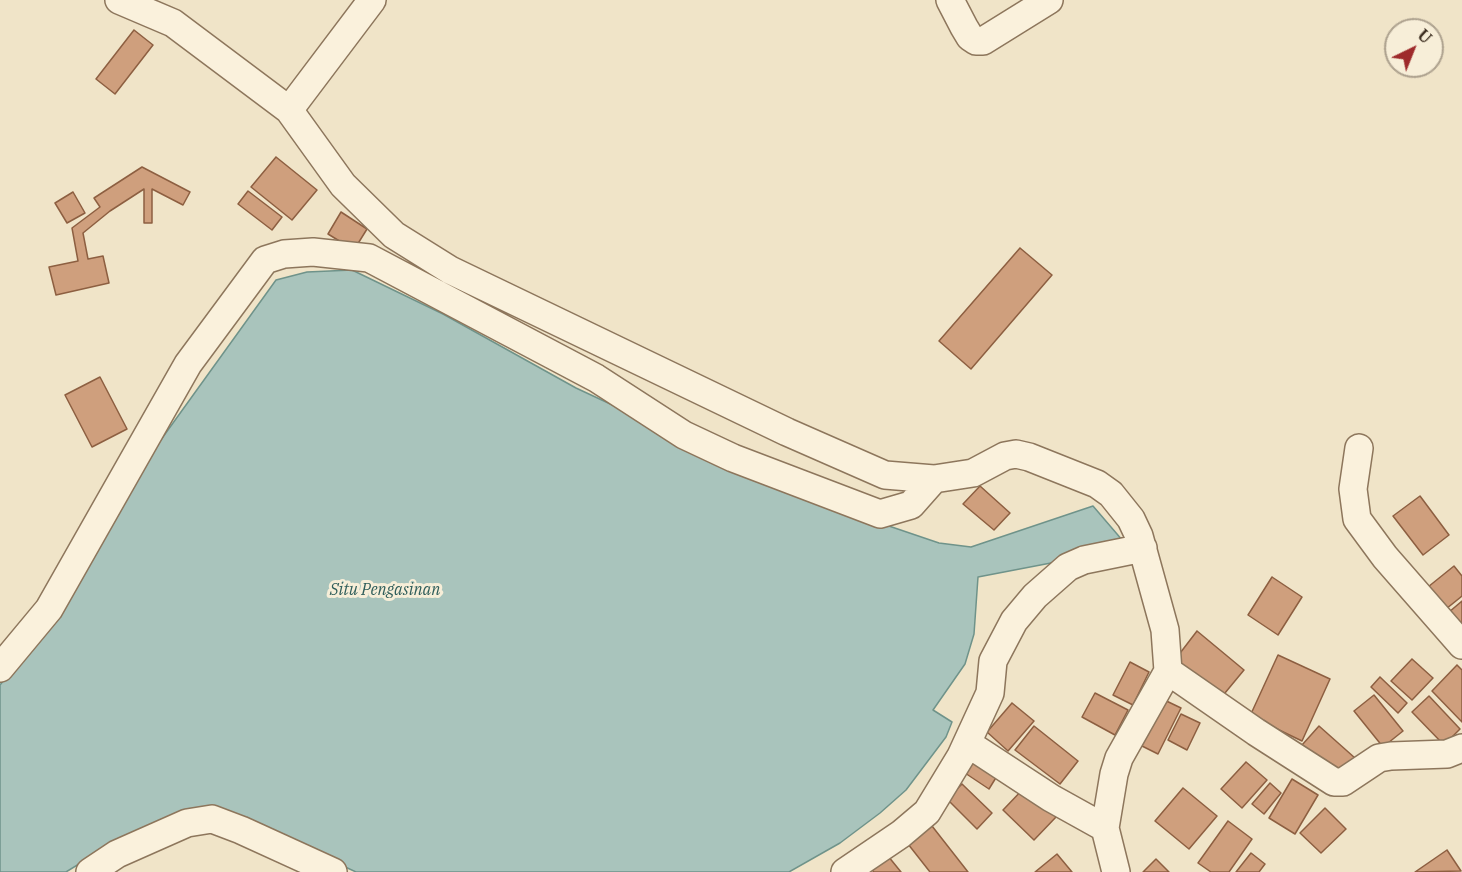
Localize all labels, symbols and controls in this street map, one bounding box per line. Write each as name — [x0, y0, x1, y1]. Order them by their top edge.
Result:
north arrow — [1384, 18, 1444, 78]
text: U — [1414, 25, 1436, 48]
water label: Situ Pengasinan — [330, 580, 440, 600]

